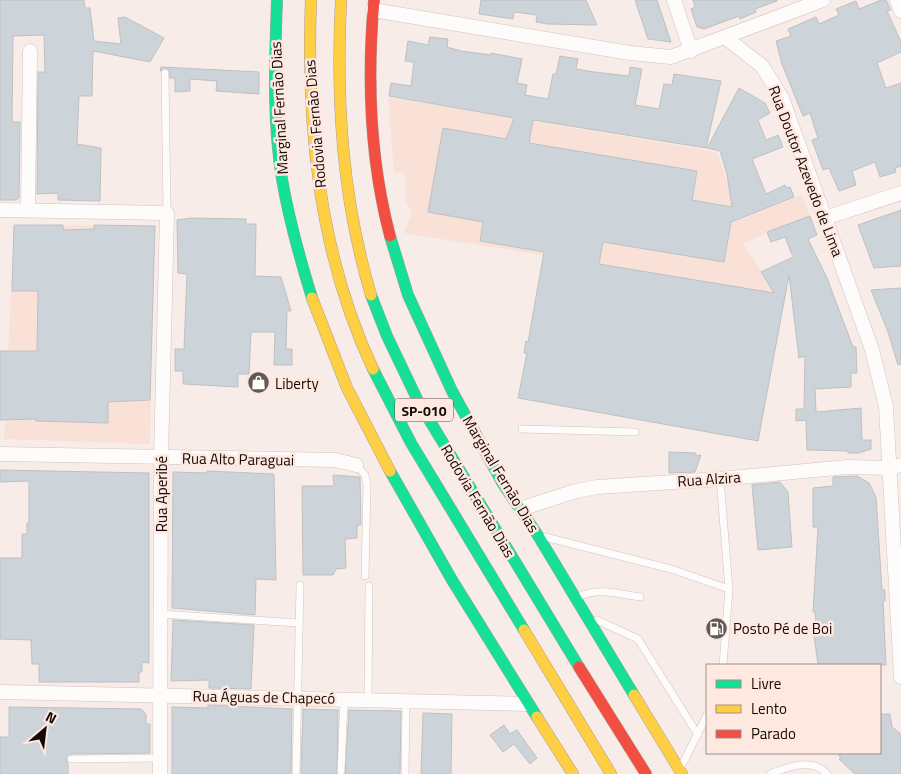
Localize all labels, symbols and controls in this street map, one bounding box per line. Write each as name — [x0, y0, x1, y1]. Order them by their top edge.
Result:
street label: Marginal Fernão Dias — [264, 41, 294, 175]
street label: Rodovia Fernão Dias — [298, 59, 332, 189]
street label: Rua Doutor Azevedo de Lima — [763, 82, 849, 260]
shop icon: Liberty — [247, 371, 271, 395]
place label: Liberty — [275, 372, 319, 395]
road number: SP-010 — [395, 398, 453, 422]
street label: Marginal Fernão Dias — [457, 411, 545, 537]
street label: Rodovia Fernão Dias — [435, 440, 521, 562]
street label: Rua Alto Paraguai — [182, 447, 294, 471]
street label: Rua Aperibé — [150, 456, 173, 532]
street label: Rua Alzira — [677, 465, 742, 493]
fuel station icon: Posto Pé de Boi — [705, 616, 729, 640]
place label: Posto Pé de Boi — [733, 617, 832, 640]
legend — [706, 664, 881, 754]
text: Livre — [751, 672, 781, 695]
street label: Rua Águas de Chapecó — [192, 684, 336, 710]
text: Lento — [751, 697, 787, 720]
north arrow — [20, 704, 70, 754]
text: N — [42, 706, 61, 729]
text: Parado — [751, 722, 796, 745]

